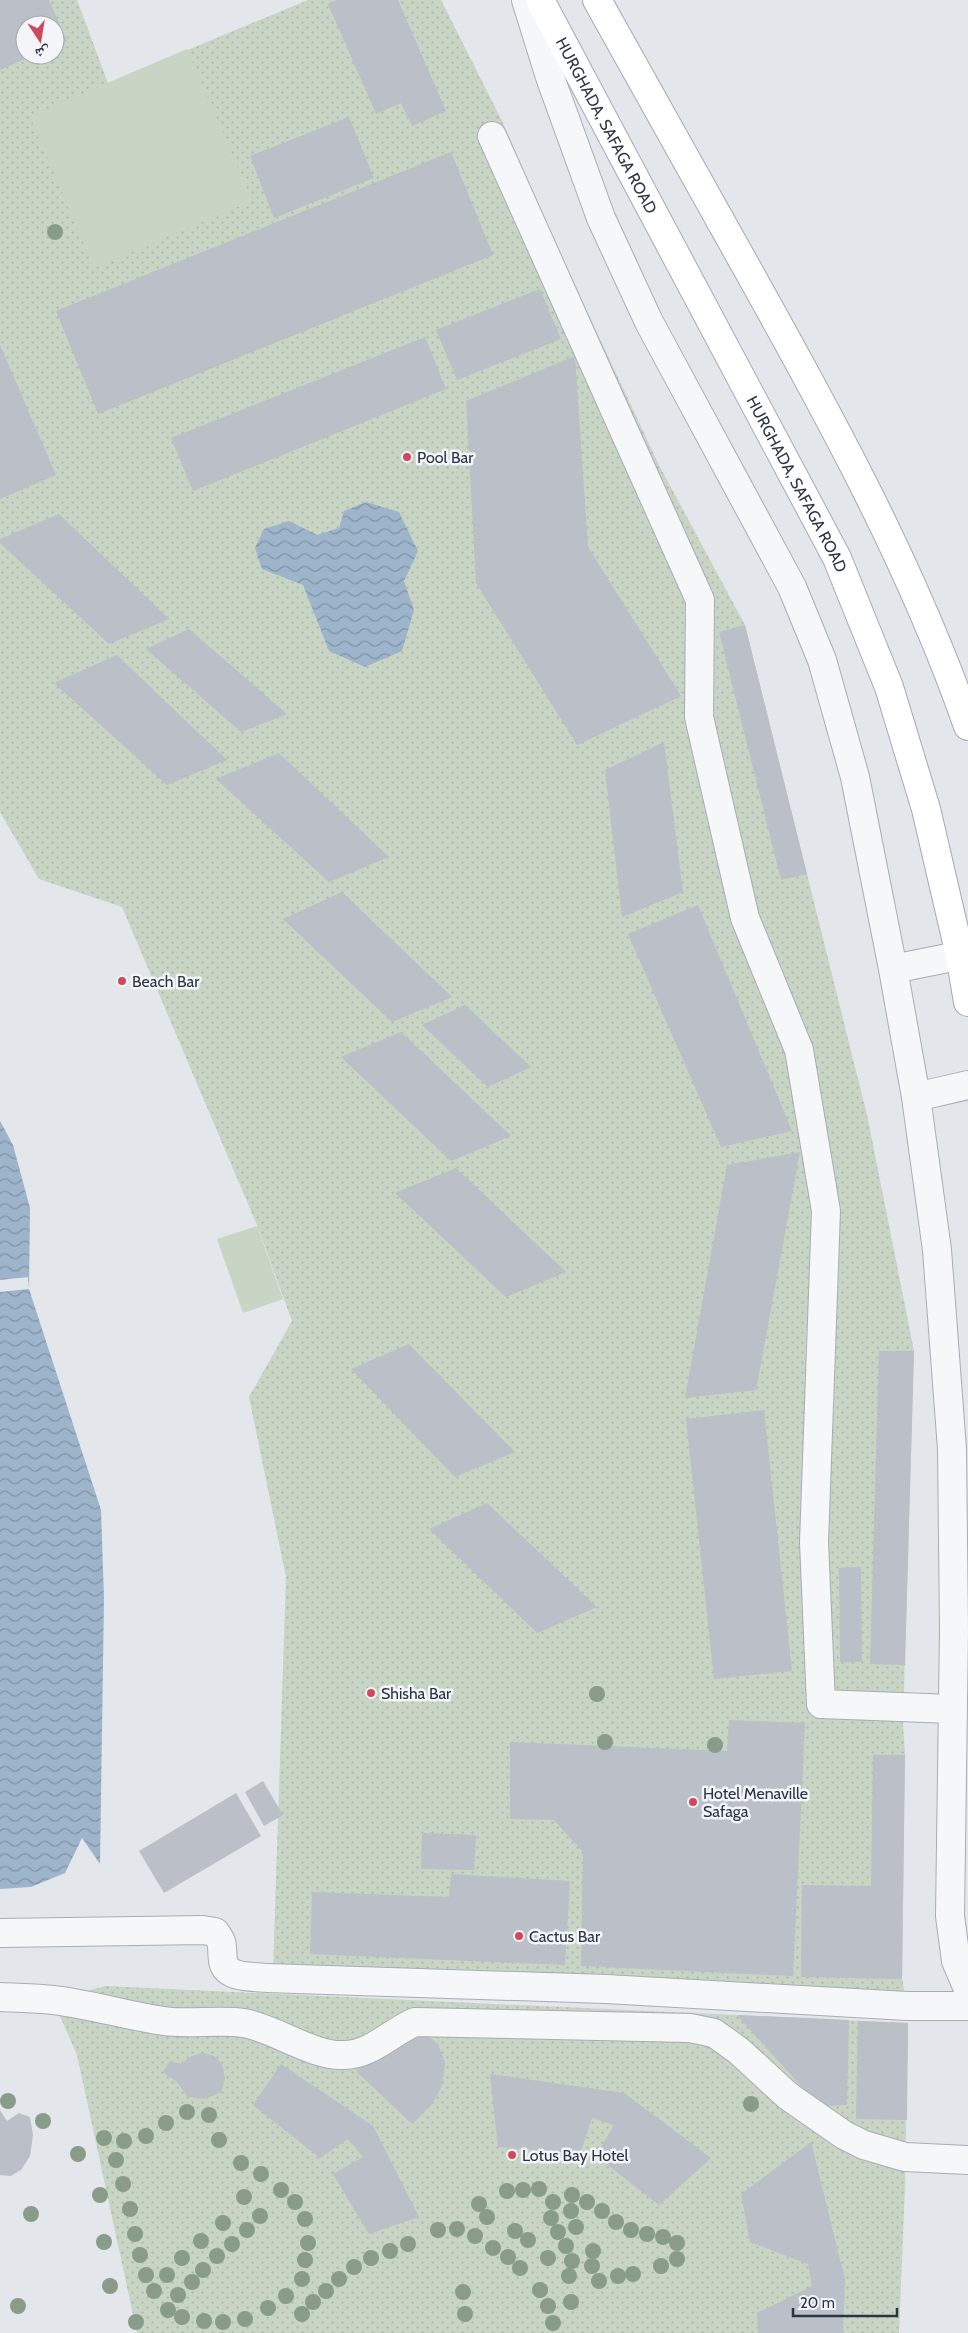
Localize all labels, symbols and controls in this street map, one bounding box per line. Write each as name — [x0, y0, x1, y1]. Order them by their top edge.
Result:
north arrow — [15, 15, 65, 65]
street label: HURGHADA, SAFAGA ROAD — [552, 34, 661, 217]
text: ش — [33, 42, 52, 63]
street label: HURGHADA, SAFAGA ROAD — [742, 393, 851, 575]
place label: Pool Bar — [417, 448, 474, 467]
marker: Pool Bar — [401, 451, 413, 463]
place label: Beach Bar — [132, 972, 200, 991]
marker: Beach Bar — [116, 975, 128, 987]
place label: Shisha Bar — [381, 1684, 452, 1703]
marker: Shisha Bar — [365, 1687, 377, 1699]
place label: Hotel Menaville Safaga — [703, 1784, 808, 1821]
marker: Hotel Menaville Safaga — [687, 1796, 699, 1808]
place label: Cactus Bar — [529, 1927, 601, 1946]
marker: Cactus Bar — [513, 1930, 525, 1942]
place label: Lotus Bay Hotel — [522, 2146, 628, 2165]
marker: Lotus Bay Hotel — [506, 2149, 518, 2161]
scale bar — [793, 2286, 897, 2318]
text: 20 m — [800, 2294, 835, 2312]

